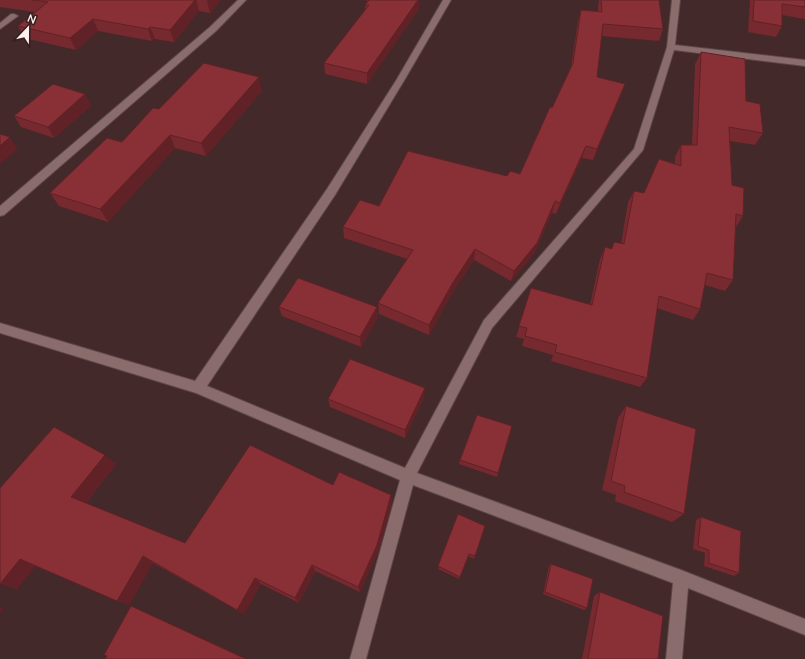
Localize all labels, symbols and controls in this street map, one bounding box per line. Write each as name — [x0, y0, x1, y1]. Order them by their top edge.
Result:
north arrow — [8, 8, 48, 48]
text: N — [25, 11, 38, 27]

